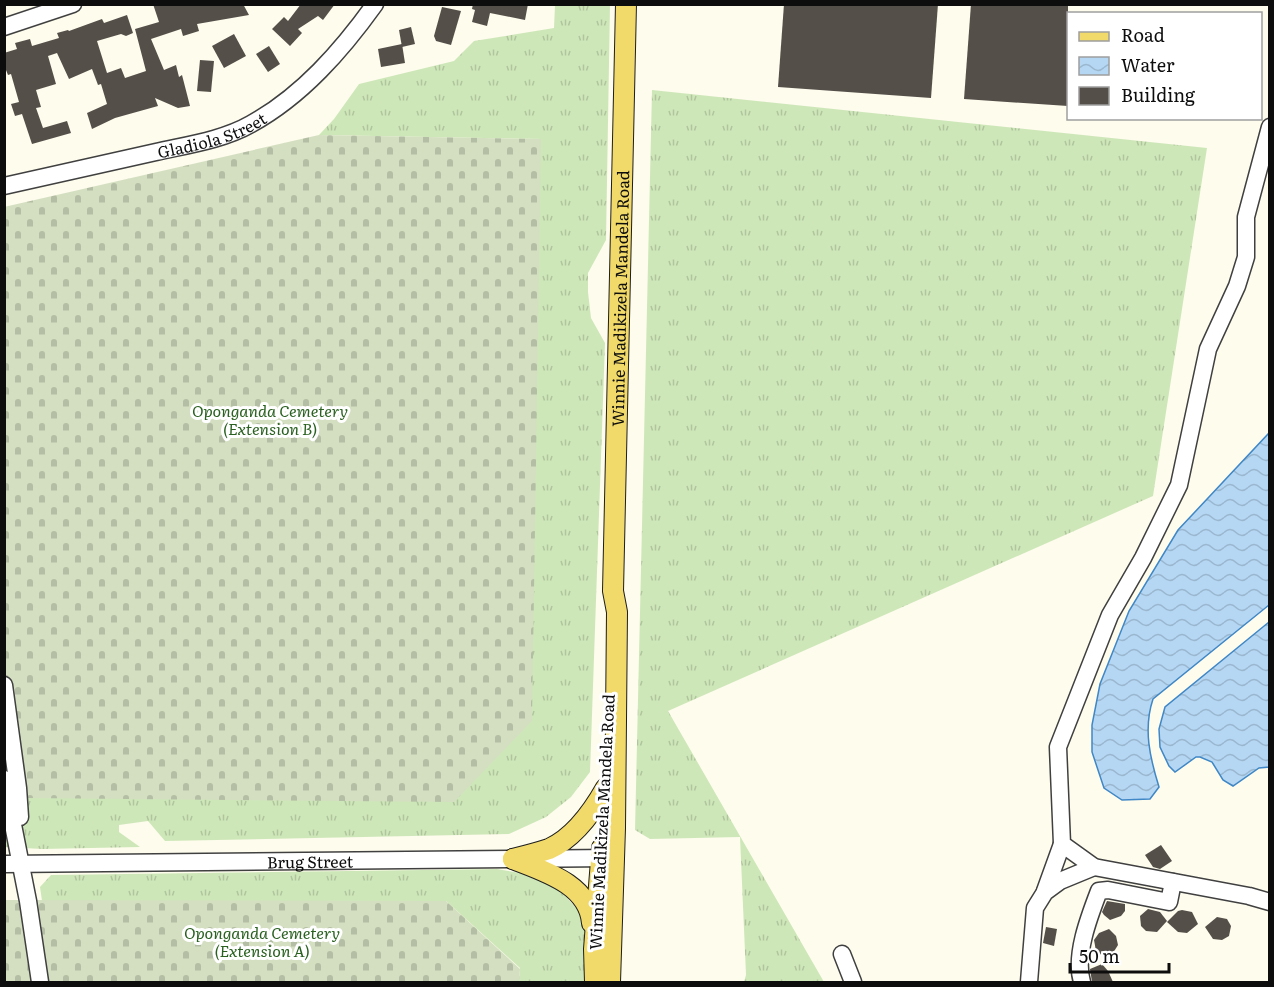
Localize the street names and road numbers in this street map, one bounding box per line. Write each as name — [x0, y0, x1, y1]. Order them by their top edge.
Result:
street label: Gladiola Street — [155, 106, 271, 163]
street label: Winnie Madikizela Mandela Road — [605, 170, 634, 427]
street label: Winnie Madikizela Mandela Road — [582, 693, 620, 951]
street label: Brug Street — [267, 849, 354, 873]

